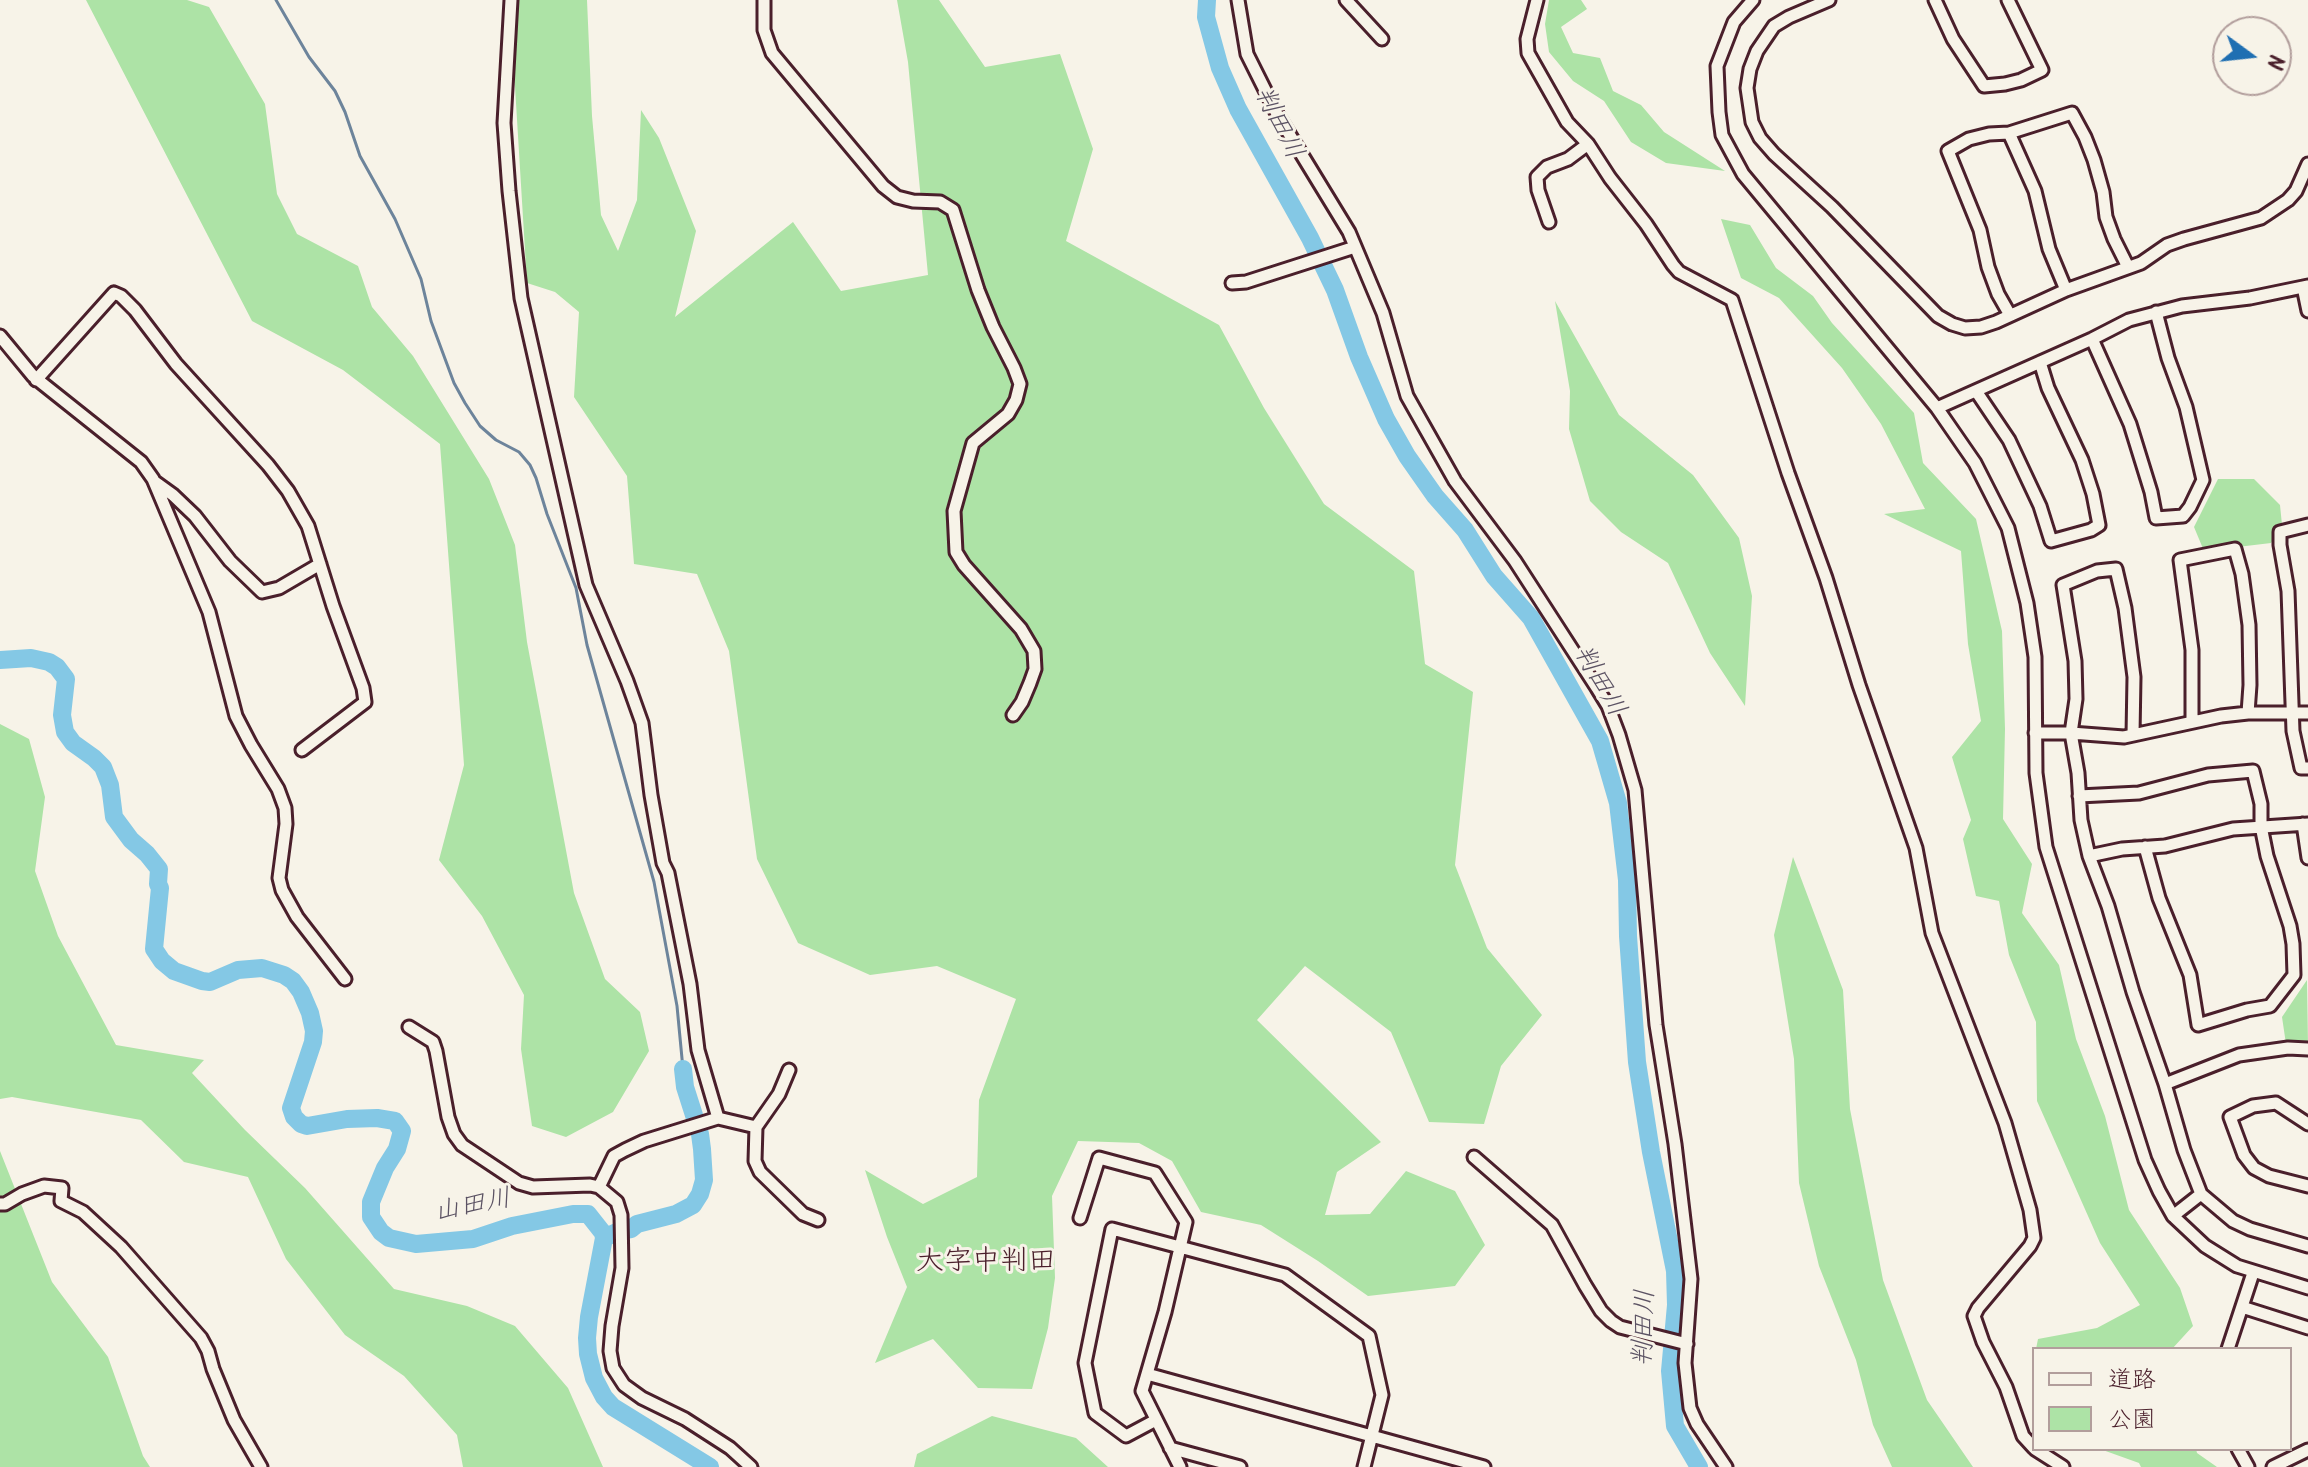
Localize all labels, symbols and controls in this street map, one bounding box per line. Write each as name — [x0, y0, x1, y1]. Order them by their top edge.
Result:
north arrow — [2212, 16, 2292, 96]
text: N — [2255, 51, 2292, 73]
water label: 判田川 — [1244, 82, 1308, 166]
water label: 判田川 — [1564, 640, 1630, 724]
water label: 山田川 — [432, 1185, 514, 1231]
district label: 大字中判田 — [916, 1247, 1056, 1281]
water label: 判田川 — [1630, 1288, 1664, 1368]
legend — [2032, 1347, 2292, 1451]
text: 道路 — [2108, 1361, 2156, 1400]
text: 公園 — [2108, 1401, 2156, 1440]

